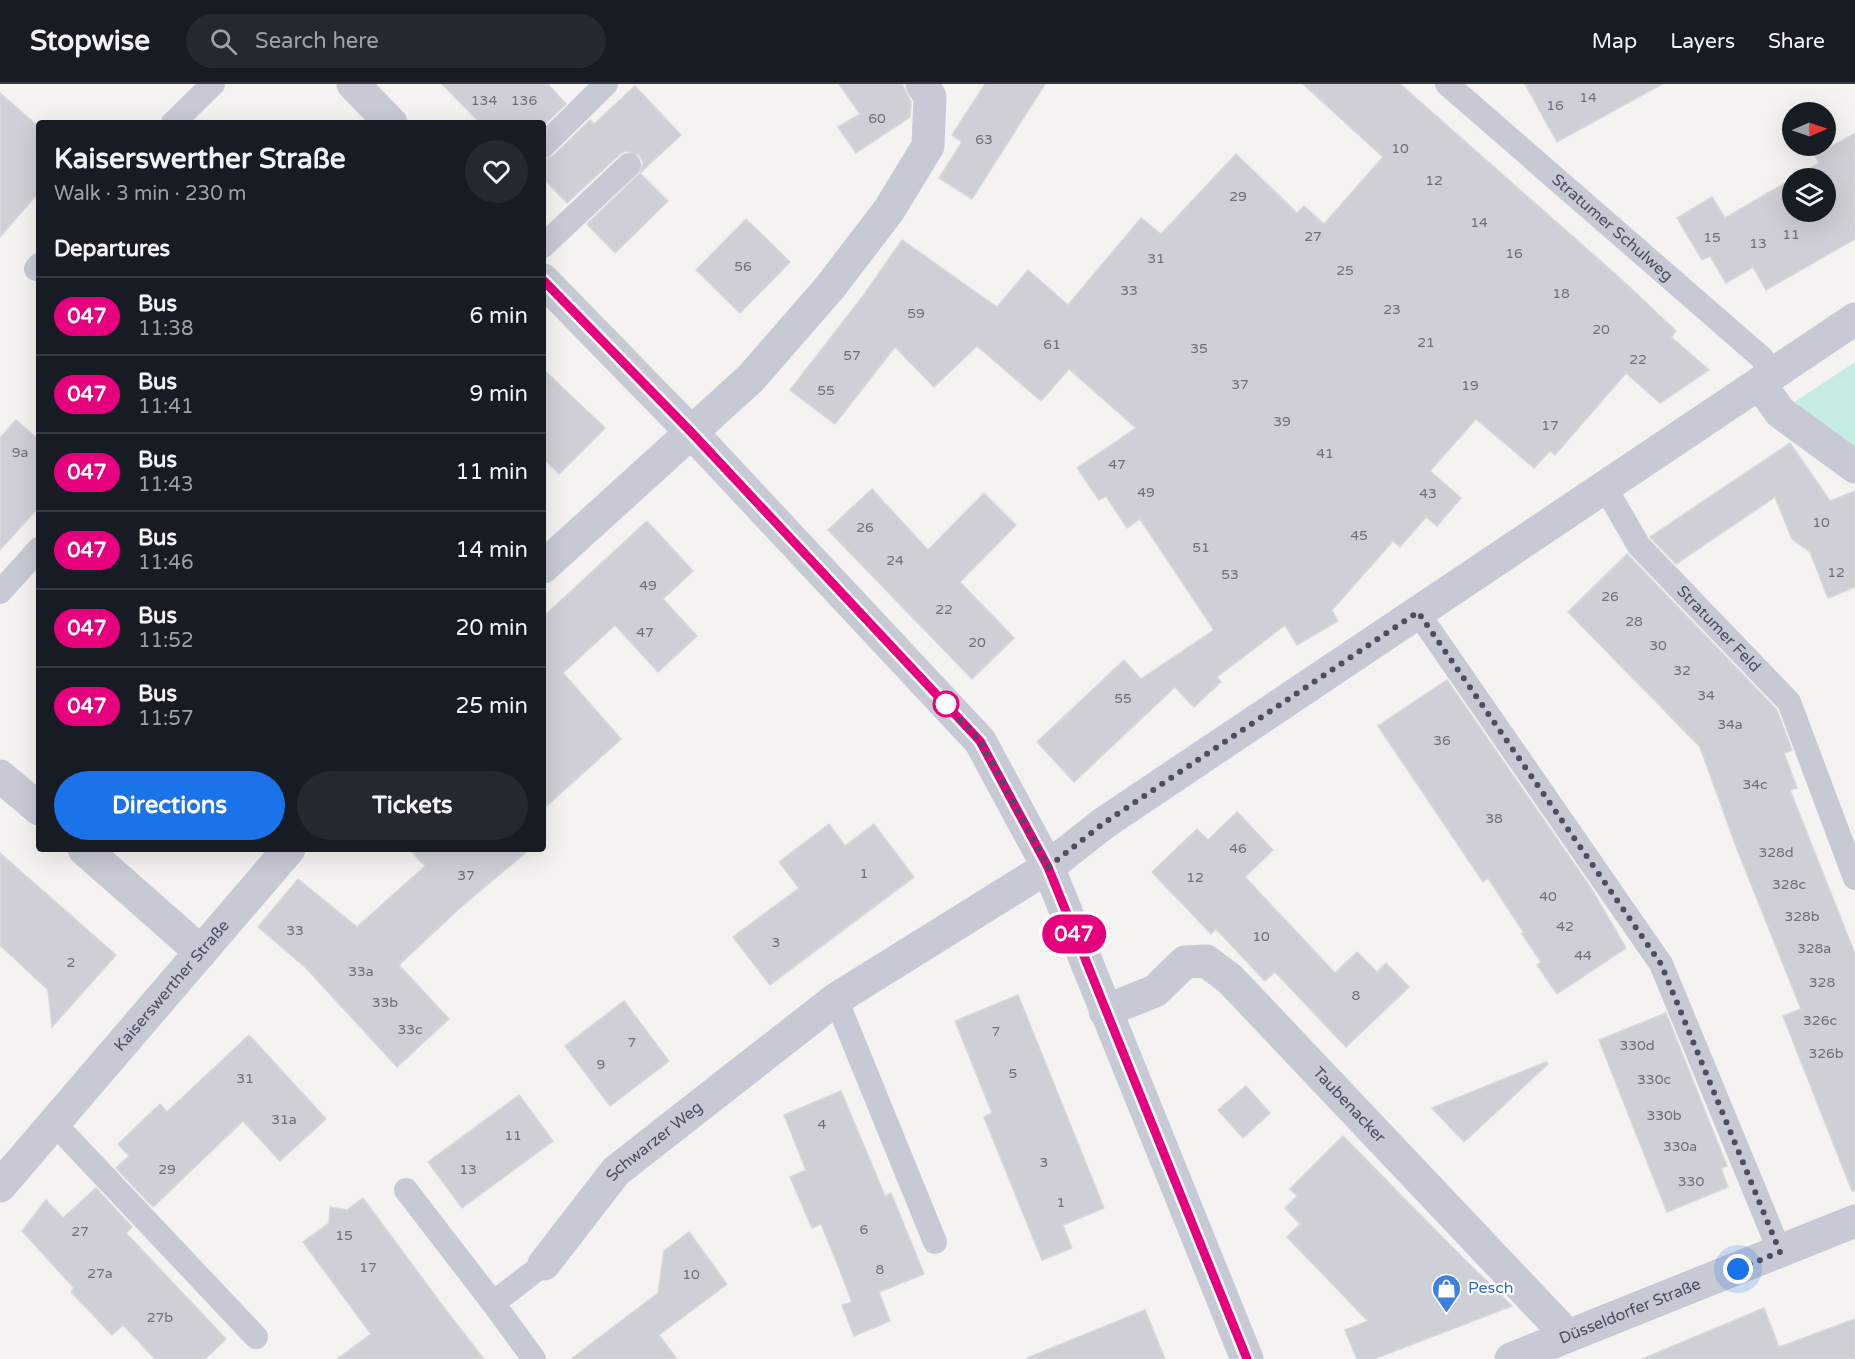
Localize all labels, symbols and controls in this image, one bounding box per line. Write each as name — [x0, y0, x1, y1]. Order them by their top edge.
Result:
search box — [186, 14, 606, 68]
text: Stopwise — [30, 24, 150, 58]
icon: search — [207, 25, 240, 58]
text: Search here — [255, 28, 379, 54]
text: Map — [1592, 29, 1637, 54]
text: Layers — [1670, 29, 1735, 54]
text: Share — [1768, 29, 1825, 54]
house number: 14 — [1579, 89, 1597, 106]
house number: 134 — [471, 92, 497, 109]
house number: 136 — [511, 92, 537, 109]
house number: 16 — [1546, 97, 1564, 114]
north arrow — [1782, 102, 1836, 156]
map controls — [1782, 102, 1836, 222]
house number: 60 — [868, 110, 886, 127]
house number: 63 — [975, 131, 993, 148]
button: heart — [465, 140, 528, 203]
house number: 10 — [1391, 140, 1409, 157]
text: Kaiserswerther Straße — [54, 142, 346, 176]
button: layers — [1782, 168, 1836, 222]
street label: Stratumer Schulweg — [1548, 170, 1677, 286]
house number: 12 — [1425, 172, 1443, 189]
text: Walk · 3 min · 230 m — [54, 182, 246, 206]
house number: 29 — [1229, 188, 1247, 205]
house number: 14 — [1470, 214, 1488, 231]
house number: 11 — [1782, 226, 1800, 243]
house number: 27 — [1304, 228, 1322, 245]
house number: 15 — [1703, 229, 1721, 246]
house number: 13 — [1749, 235, 1767, 252]
text: Departures — [54, 236, 170, 262]
house number: 16 — [1505, 245, 1523, 262]
house number: 31 — [1147, 250, 1165, 267]
house number: 56 — [734, 258, 752, 275]
house number: 25 — [1336, 262, 1354, 279]
house number: 33 — [1120, 282, 1138, 299]
house number: 18 — [1552, 285, 1570, 302]
text: Bus — [138, 291, 177, 317]
house number: 23 — [1383, 301, 1401, 318]
text: 6 min — [469, 303, 528, 329]
text: 047 — [67, 304, 107, 329]
house number: 59 — [907, 305, 925, 322]
text: 11:38 — [138, 317, 193, 341]
house number: 20 — [1592, 321, 1610, 338]
house number: 21 — [1417, 334, 1435, 351]
house number: 61 — [1043, 336, 1061, 353]
house number: 35 — [1190, 340, 1208, 357]
house number: 57 — [843, 347, 861, 364]
house number: 22 — [1629, 351, 1647, 368]
text: Bus — [138, 369, 177, 395]
house number: 37 — [1231, 376, 1249, 393]
house number: 19 — [1461, 377, 1479, 394]
text: 9 min — [469, 381, 528, 407]
text: 047 — [67, 382, 107, 407]
house number: 55 — [817, 382, 835, 399]
text: 11:41 — [138, 395, 193, 419]
house number: 39 — [1273, 413, 1291, 430]
house number: 17 — [1541, 417, 1559, 434]
house number: 9a — [12, 444, 28, 461]
house number: 41 — [1316, 445, 1334, 462]
text: Bus — [138, 447, 177, 473]
house number: 47 — [1108, 456, 1126, 473]
text: 11 min — [456, 459, 528, 485]
text: 047 — [67, 460, 107, 485]
text: 11:43 — [138, 473, 193, 497]
house number: 49 — [1137, 484, 1155, 501]
house number: 43 — [1419, 485, 1437, 502]
house number: 10 — [1812, 514, 1830, 531]
house number: 26 — [856, 519, 874, 536]
text: Bus — [138, 525, 177, 551]
house number: 45 — [1350, 527, 1368, 544]
text: 14 min — [456, 537, 528, 563]
text: 047 — [67, 538, 107, 563]
house number: 51 — [1192, 539, 1210, 556]
text: 11:46 — [138, 551, 193, 575]
house number: 24 — [886, 552, 904, 569]
house number: 12 — [1827, 564, 1845, 581]
house number: 53 — [1221, 566, 1239, 583]
house number: 49 — [639, 577, 657, 594]
street label: Stratumer Feld — [1672, 581, 1765, 676]
house number: 26 — [1601, 588, 1619, 605]
house number: 22 — [935, 601, 953, 618]
text: Bus — [138, 603, 177, 629]
house number: 28 — [1625, 613, 1643, 630]
text: 20 min — [456, 615, 528, 641]
text: 047 — [67, 616, 107, 641]
house number: 47 — [636, 624, 654, 641]
text: 11:52 — [138, 629, 193, 653]
house number: 20 — [968, 634, 986, 651]
house number: 30 — [1649, 637, 1667, 654]
house number: 32 — [1673, 662, 1691, 679]
text: Bus — [138, 681, 177, 707]
house number: 34 — [1697, 687, 1715, 704]
house number: 55 — [1114, 690, 1132, 707]
unlabelled marker — [933, 691, 959, 717]
text: 25 min — [456, 693, 528, 719]
text: 047 — [67, 694, 107, 719]
text: 11:57 — [138, 707, 193, 731]
house number: 34a — [1717, 716, 1743, 733]
house number: 36 — [1433, 732, 1451, 749]
button: Directions — [54, 771, 285, 840]
button: Tickets — [297, 771, 528, 840]
house number: 34c — [1742, 776, 1768, 793]
house number: 38 — [1485, 810, 1503, 827]
house number: 46 — [1229, 840, 1247, 857]
house number: 328d — [1758, 844, 1794, 861]
house number: 1 — [860, 865, 868, 882]
house number: 37 — [457, 867, 475, 884]
house number: 12 — [1186, 869, 1204, 886]
house number: 328c — [1772, 876, 1806, 893]
house number: 40 — [1539, 888, 1557, 905]
house number: 328b — [1784, 908, 1820, 925]
line badge: 047 — [1040, 914, 1108, 954]
street label: Kaiserswerther Straße — [110, 916, 234, 1055]
house number: 42 — [1556, 918, 1574, 935]
house number: 33 — [286, 922, 304, 939]
text: 047 — [1054, 922, 1094, 947]
house number: 10 — [1252, 928, 1270, 945]
house number: 3 — [772, 934, 780, 951]
house number: 328a — [1797, 940, 1831, 957]
house number: 44 — [1574, 947, 1592, 964]
house number: 2 — [67, 954, 75, 971]
house number: 33a — [348, 963, 374, 980]
house number: 328 — [1809, 974, 1835, 991]
house number: 8 — [1352, 987, 1361, 1004]
house number: 33b — [372, 994, 398, 1011]
house number: 326c — [1803, 1012, 1837, 1029]
house number: 33c — [397, 1021, 423, 1038]
house number: 7 — [992, 1023, 1000, 1040]
house number: 7 — [628, 1034, 636, 1051]
house number: 330d — [1619, 1037, 1655, 1054]
house number: 326b — [1808, 1045, 1844, 1062]
house number: 9 — [597, 1056, 605, 1073]
street label: Taubenacker — [1308, 1063, 1391, 1148]
house number: 5 — [1009, 1065, 1017, 1082]
house number: 31 — [236, 1070, 254, 1087]
house number: 330c — [1637, 1071, 1671, 1088]
street label: Schwarzer Weg — [602, 1097, 707, 1185]
house number: 330b — [1646, 1107, 1682, 1124]
house number: 31a — [271, 1111, 297, 1128]
house number: 4 — [818, 1116, 827, 1133]
house number: 11 — [504, 1127, 522, 1144]
house number: 330a — [1663, 1138, 1697, 1155]
house number: 3 — [1040, 1154, 1048, 1171]
house number: 29 — [158, 1161, 176, 1178]
house number: 13 — [459, 1161, 477, 1178]
house number: 330 — [1678, 1173, 1704, 1190]
house number: 1 — [1057, 1194, 1065, 1211]
house number: 6 — [860, 1221, 869, 1238]
house number: 27 — [71, 1223, 89, 1240]
house number: 15 — [335, 1227, 353, 1244]
your location — [1723, 1254, 1753, 1284]
house number: 17 — [359, 1259, 377, 1276]
house number: 8 — [876, 1261, 885, 1278]
house number: 27a — [87, 1265, 113, 1282]
house number: 10 — [682, 1266, 700, 1283]
shop icon: Pesch — [1431, 1272, 1463, 1314]
street label: Düsseldorfer Straße — [1556, 1274, 1703, 1349]
place label: Pesch — [1468, 1278, 1514, 1298]
house number: 27b — [147, 1309, 173, 1326]

